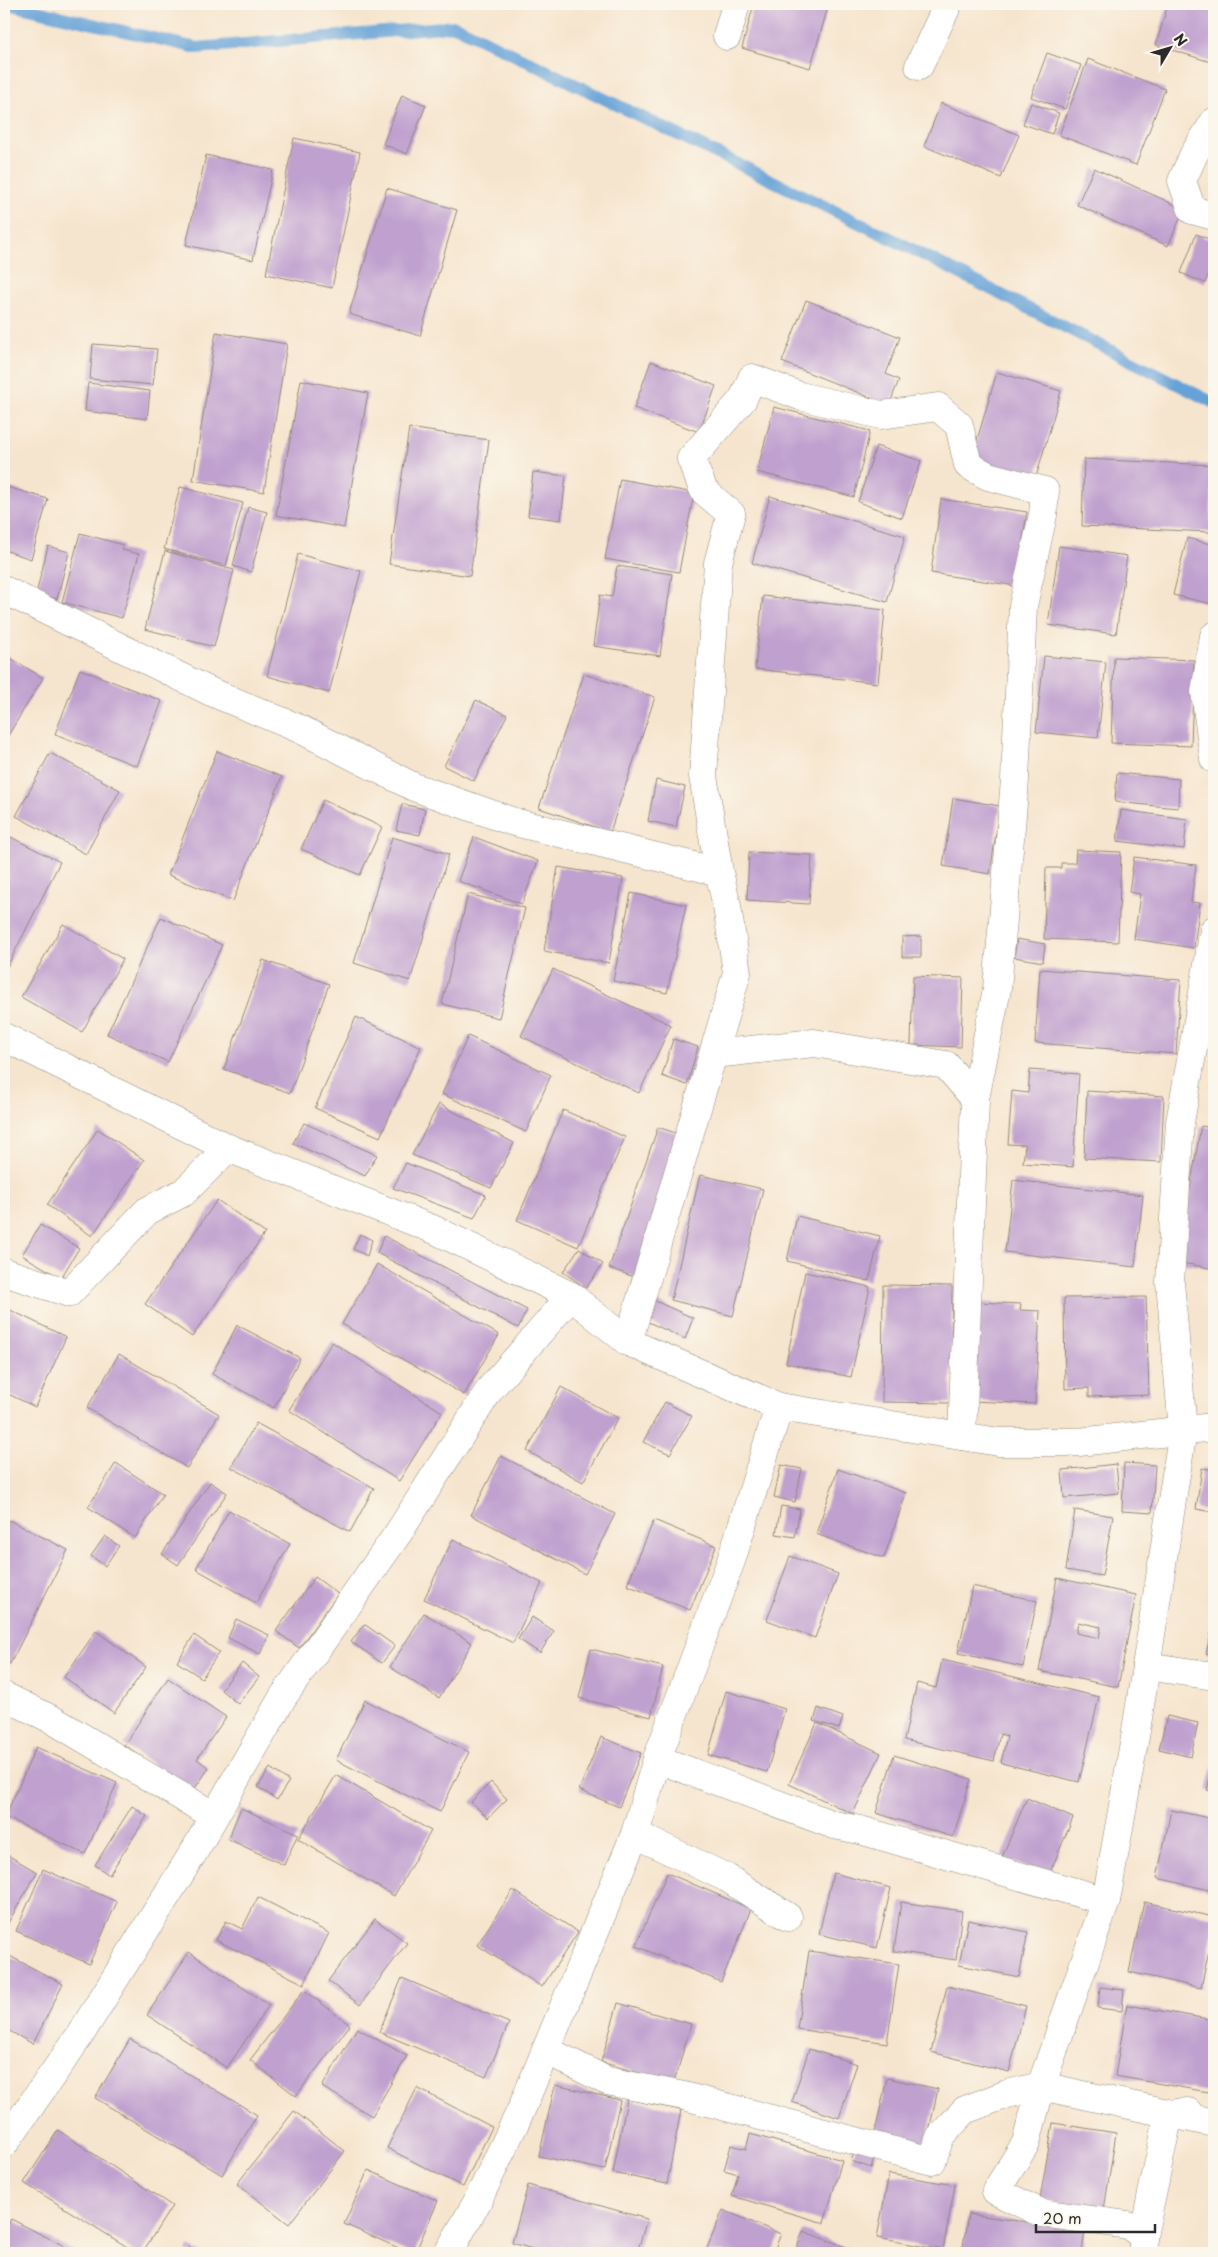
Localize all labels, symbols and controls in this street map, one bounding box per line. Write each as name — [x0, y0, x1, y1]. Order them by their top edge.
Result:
north arrow — [1146, 22, 1196, 72]
text: N — [1169, 29, 1192, 51]
scale bar — [1036, 2202, 1154, 2234]
text: 20 m — [1043, 2206, 1082, 2229]

